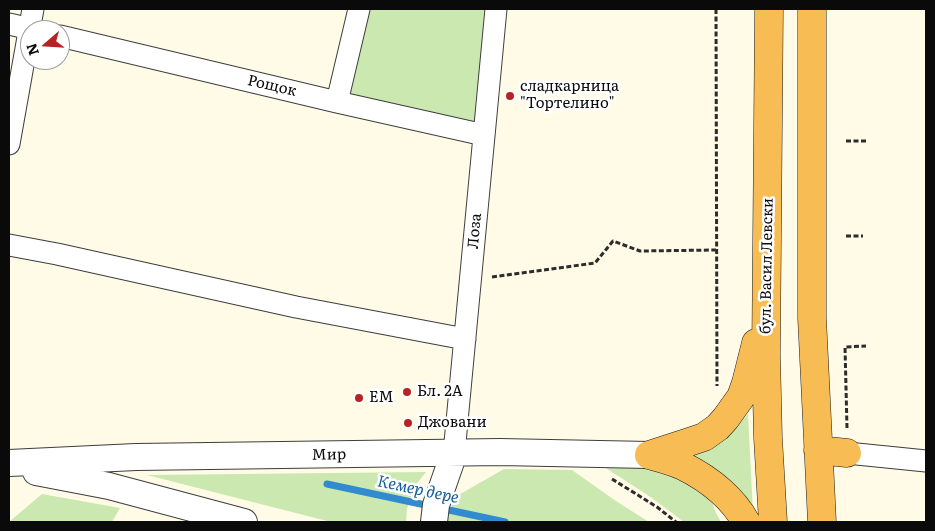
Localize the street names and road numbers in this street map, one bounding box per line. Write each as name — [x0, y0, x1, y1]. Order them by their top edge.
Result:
street label: Рощок — [246, 72, 298, 100]
street label: бул. Васил Левски — [757, 198, 777, 334]
street label: Лоза — [464, 212, 486, 250]
street label: Мир — [312, 446, 346, 464]

